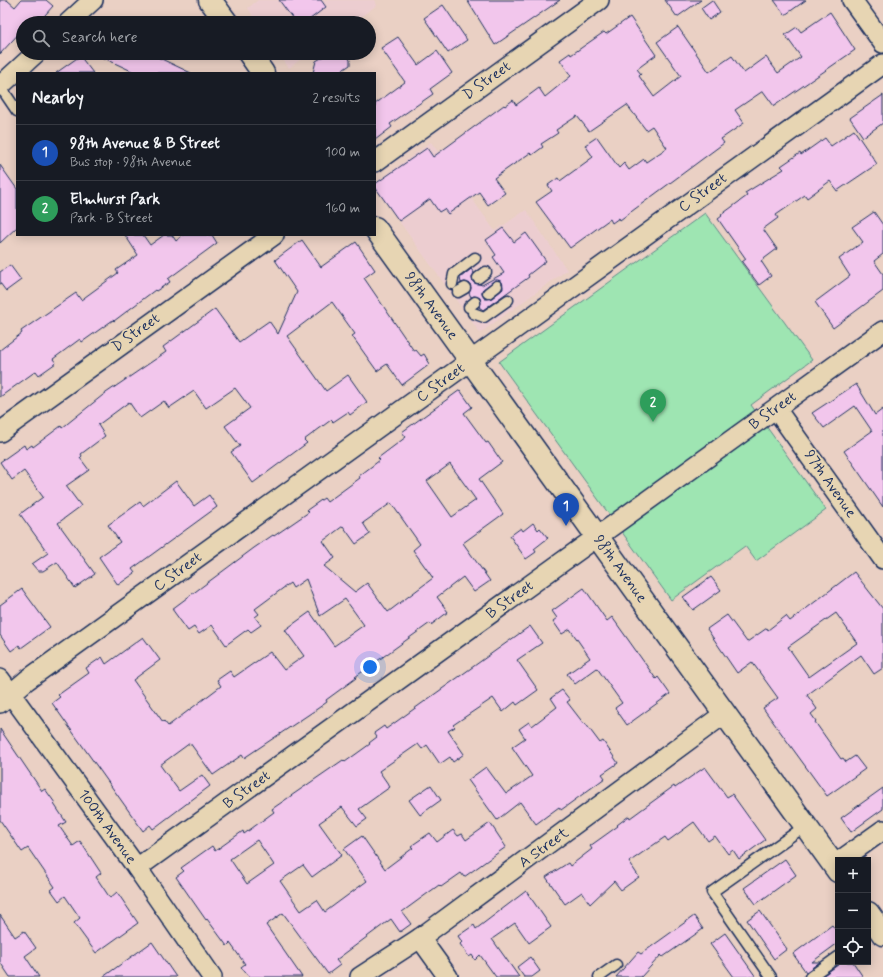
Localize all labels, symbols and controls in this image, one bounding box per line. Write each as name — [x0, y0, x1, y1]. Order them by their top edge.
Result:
search box — [16, 16, 376, 60]
icon: search — [30, 27, 52, 49]
text: Search here — [62, 28, 138, 48]
street label: D Street — [459, 57, 515, 105]
text: Nearby — [32, 87, 84, 109]
text: 2 results — [313, 90, 360, 107]
text: 98th Avenue & B Street — [70, 134, 220, 154]
text: 1 — [42, 144, 48, 161]
text: 100 m — [325, 144, 360, 161]
text: Bus stop · 98th Avenue — [70, 154, 192, 171]
street label: C Street — [675, 168, 731, 217]
text: Elmhurst Park — [70, 190, 160, 210]
text: 2 — [42, 200, 48, 217]
text: 160 m — [325, 200, 360, 217]
text: Park · B Street — [70, 210, 153, 227]
street label: 98th Avenue — [400, 268, 462, 344]
street label: D Street — [108, 309, 164, 357]
street label: C Street — [413, 358, 469, 407]
street label: B Street — [745, 387, 801, 435]
pin: 2 — [640, 389, 666, 422]
street label: 97th Avenue — [799, 446, 861, 522]
pin: 1 — [553, 493, 579, 526]
street label: 98th Avenue — [589, 531, 651, 607]
street label: C Street — [150, 547, 206, 596]
street label: B Street — [482, 576, 538, 624]
your location — [360, 657, 380, 677]
street label: B Street — [219, 766, 275, 814]
street label: 100th Avenue — [73, 786, 141, 868]
street label: A Street — [515, 823, 573, 873]
map controls — [835, 857, 871, 965]
button: + — [835, 857, 871, 893]
button: − — [835, 893, 871, 929]
button: locate — [835, 929, 871, 965]

